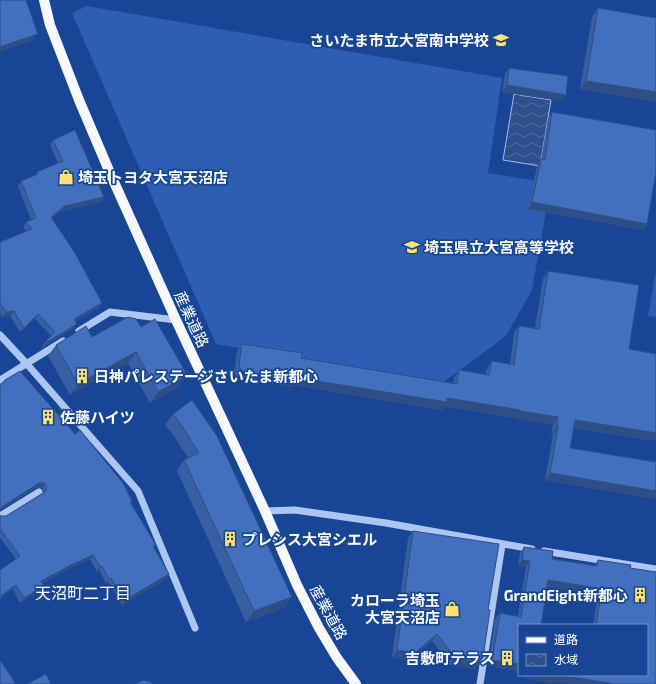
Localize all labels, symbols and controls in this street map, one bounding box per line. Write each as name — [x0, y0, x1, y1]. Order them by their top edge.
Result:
place label: さいたま市立大宮南中学校 — [309, 31, 489, 49]
school or university icon: さいたま市立大宮南中学校 — [492, 31, 510, 49]
shop icon: 埼玉トヨタ大宮天沼店 — [57, 168, 75, 186]
place label: 埼玉トヨタ大宮天沼店 — [78, 168, 228, 186]
school or university icon: 埼玉県立大宮高等学校 — [403, 238, 421, 256]
place label: 埼玉県立大宮高等学校 — [424, 238, 574, 256]
street label: 産業道路 — [171, 288, 213, 350]
building icon: 日神パレステージさいたま新都心 — [73, 367, 91, 385]
place label: 日神パレステージさいたま新都心 — [94, 367, 318, 385]
building icon: 佐藤ハイツ — [39, 408, 57, 426]
place label: 佐藤ハイツ — [60, 408, 135, 426]
building icon: プレシス大宮シエル — [221, 530, 239, 548]
place label: プレシス大宮シエル — [242, 530, 377, 548]
street label: 産業道路 — [307, 581, 351, 643]
district label: 天沼町二丁目 — [35, 583, 131, 602]
place label: GrandEight新都心 — [504, 586, 628, 604]
building icon: GrandEight新都心 — [631, 586, 649, 604]
place label: カローラ埼玉 大宮天沼店 — [350, 591, 440, 626]
shop icon: カローラ埼玉 大宮天沼店 — [443, 600, 461, 618]
legend — [518, 624, 648, 676]
text: 道路 — [554, 632, 578, 646]
place label: 吉敷町テラス — [405, 649, 495, 667]
building icon: 吉敷町テラス — [498, 649, 516, 667]
text: 水域 — [554, 652, 578, 666]

